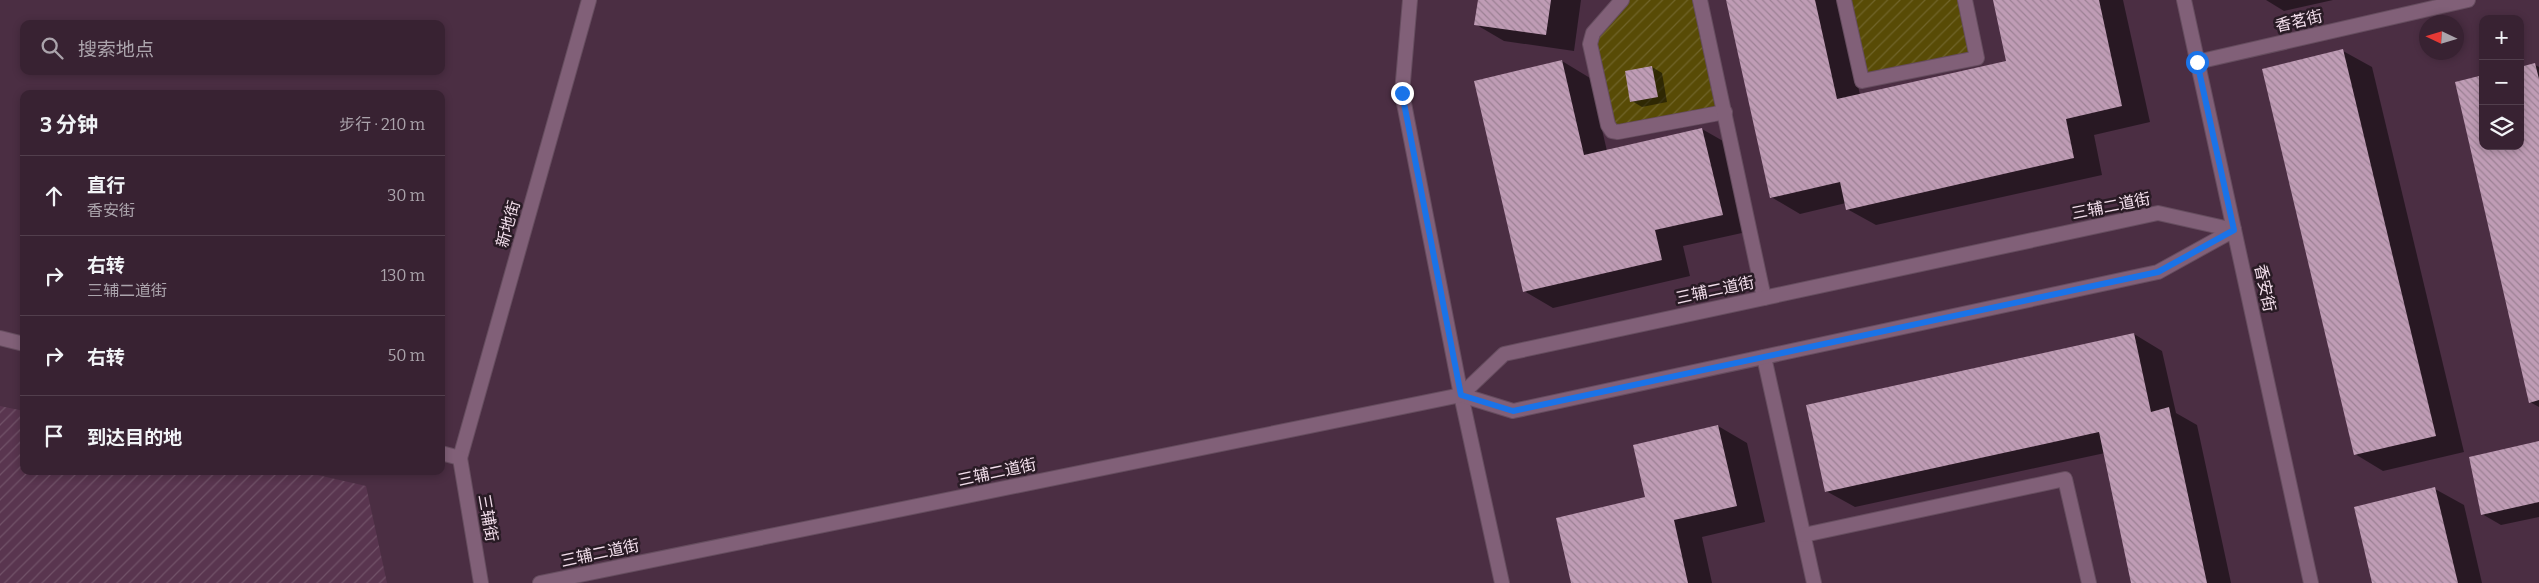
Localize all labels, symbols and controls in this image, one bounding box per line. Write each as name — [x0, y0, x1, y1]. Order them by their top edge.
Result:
street label: 香茗街 — [2273, 6, 2325, 36]
north arrow — [2419, 15, 2464, 60]
map controls — [2479, 15, 2524, 150]
button: + — [2479, 15, 2524, 60]
search box — [20, 20, 445, 75]
icon: search — [38, 34, 66, 62]
text: 搜索地点 — [78, 38, 154, 61]
route start — [2186, 51, 2209, 74]
button: − — [2479, 60, 2524, 105]
route end — [1391, 82, 1414, 105]
button: layers — [2479, 105, 2524, 150]
text: 3 分钟 — [40, 112, 98, 138]
text: 步行 · 210 m — [339, 115, 425, 134]
text: 直行 — [87, 174, 125, 197]
icon: ahead — [40, 182, 68, 210]
text: 30 m — [387, 186, 425, 205]
street label: 三辅二道街 — [2070, 189, 2152, 223]
street label: 新地街 — [492, 198, 524, 250]
text: 香安街 — [87, 201, 135, 220]
text: 右转 — [87, 254, 125, 277]
icon: right — [40, 262, 68, 290]
street label: 香安街 — [2251, 263, 2279, 313]
text: 130 m — [381, 266, 425, 285]
street label: 三辅二道街 — [1674, 272, 1756, 308]
text: 三辅二道街 — [87, 281, 167, 300]
icon: right — [40, 342, 68, 370]
text: 右转 — [87, 346, 125, 369]
text: 50 m — [388, 346, 425, 365]
icon: arrive — [40, 422, 68, 450]
text: 到达目的地 — [87, 426, 182, 449]
street label: 三辅二道街 — [956, 454, 1038, 490]
street label: 三辅街 — [474, 493, 502, 543]
street label: 三辅二道街 — [559, 535, 641, 571]

